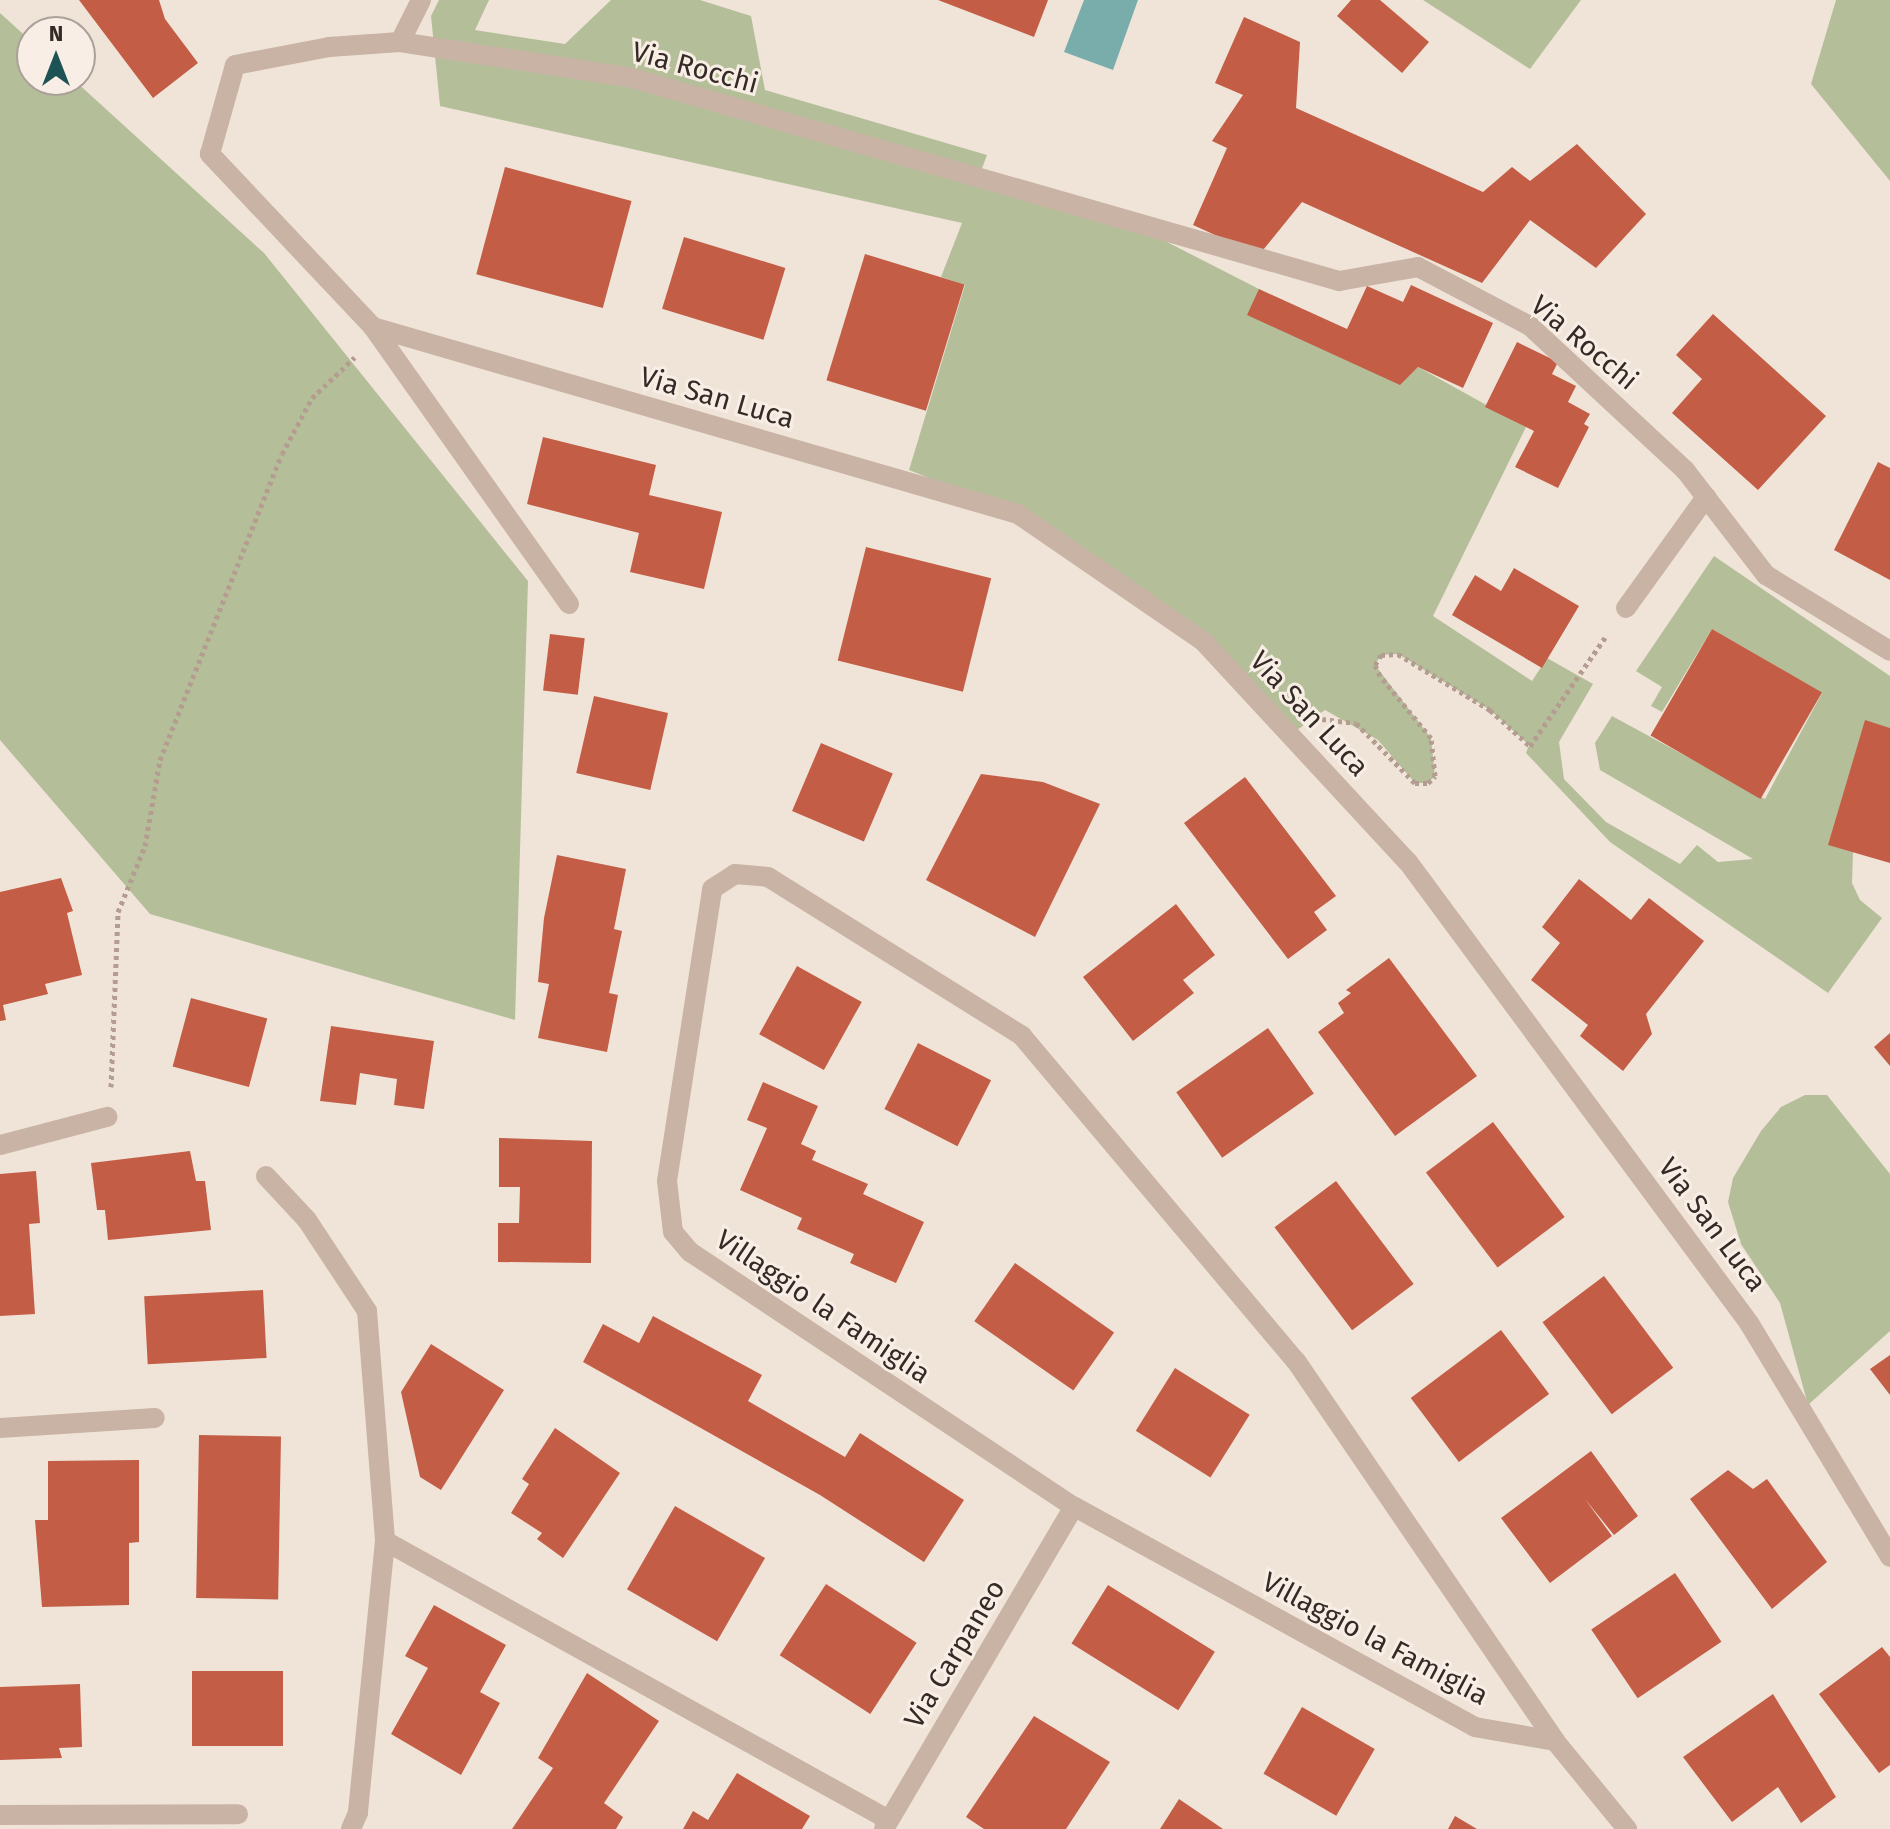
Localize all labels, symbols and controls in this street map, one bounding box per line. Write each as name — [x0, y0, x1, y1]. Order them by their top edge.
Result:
north arrow — [16, 16, 96, 96]
text: N — [49, 20, 63, 47]
street label: Via Rocchi — [628, 35, 762, 101]
street label: Via Rocchi — [1524, 289, 1644, 397]
street label: Via San Luca — [636, 360, 798, 436]
street label: Via San Luca — [1243, 645, 1375, 783]
street label: Via San Luca — [1651, 1152, 1773, 1298]
street label: Villaggio la Famiglia — [709, 1223, 937, 1391]
street label: Villaggio la Famiglia — [1256, 1565, 1494, 1713]
street label: Via Carpaneo — [898, 1574, 1012, 1734]

